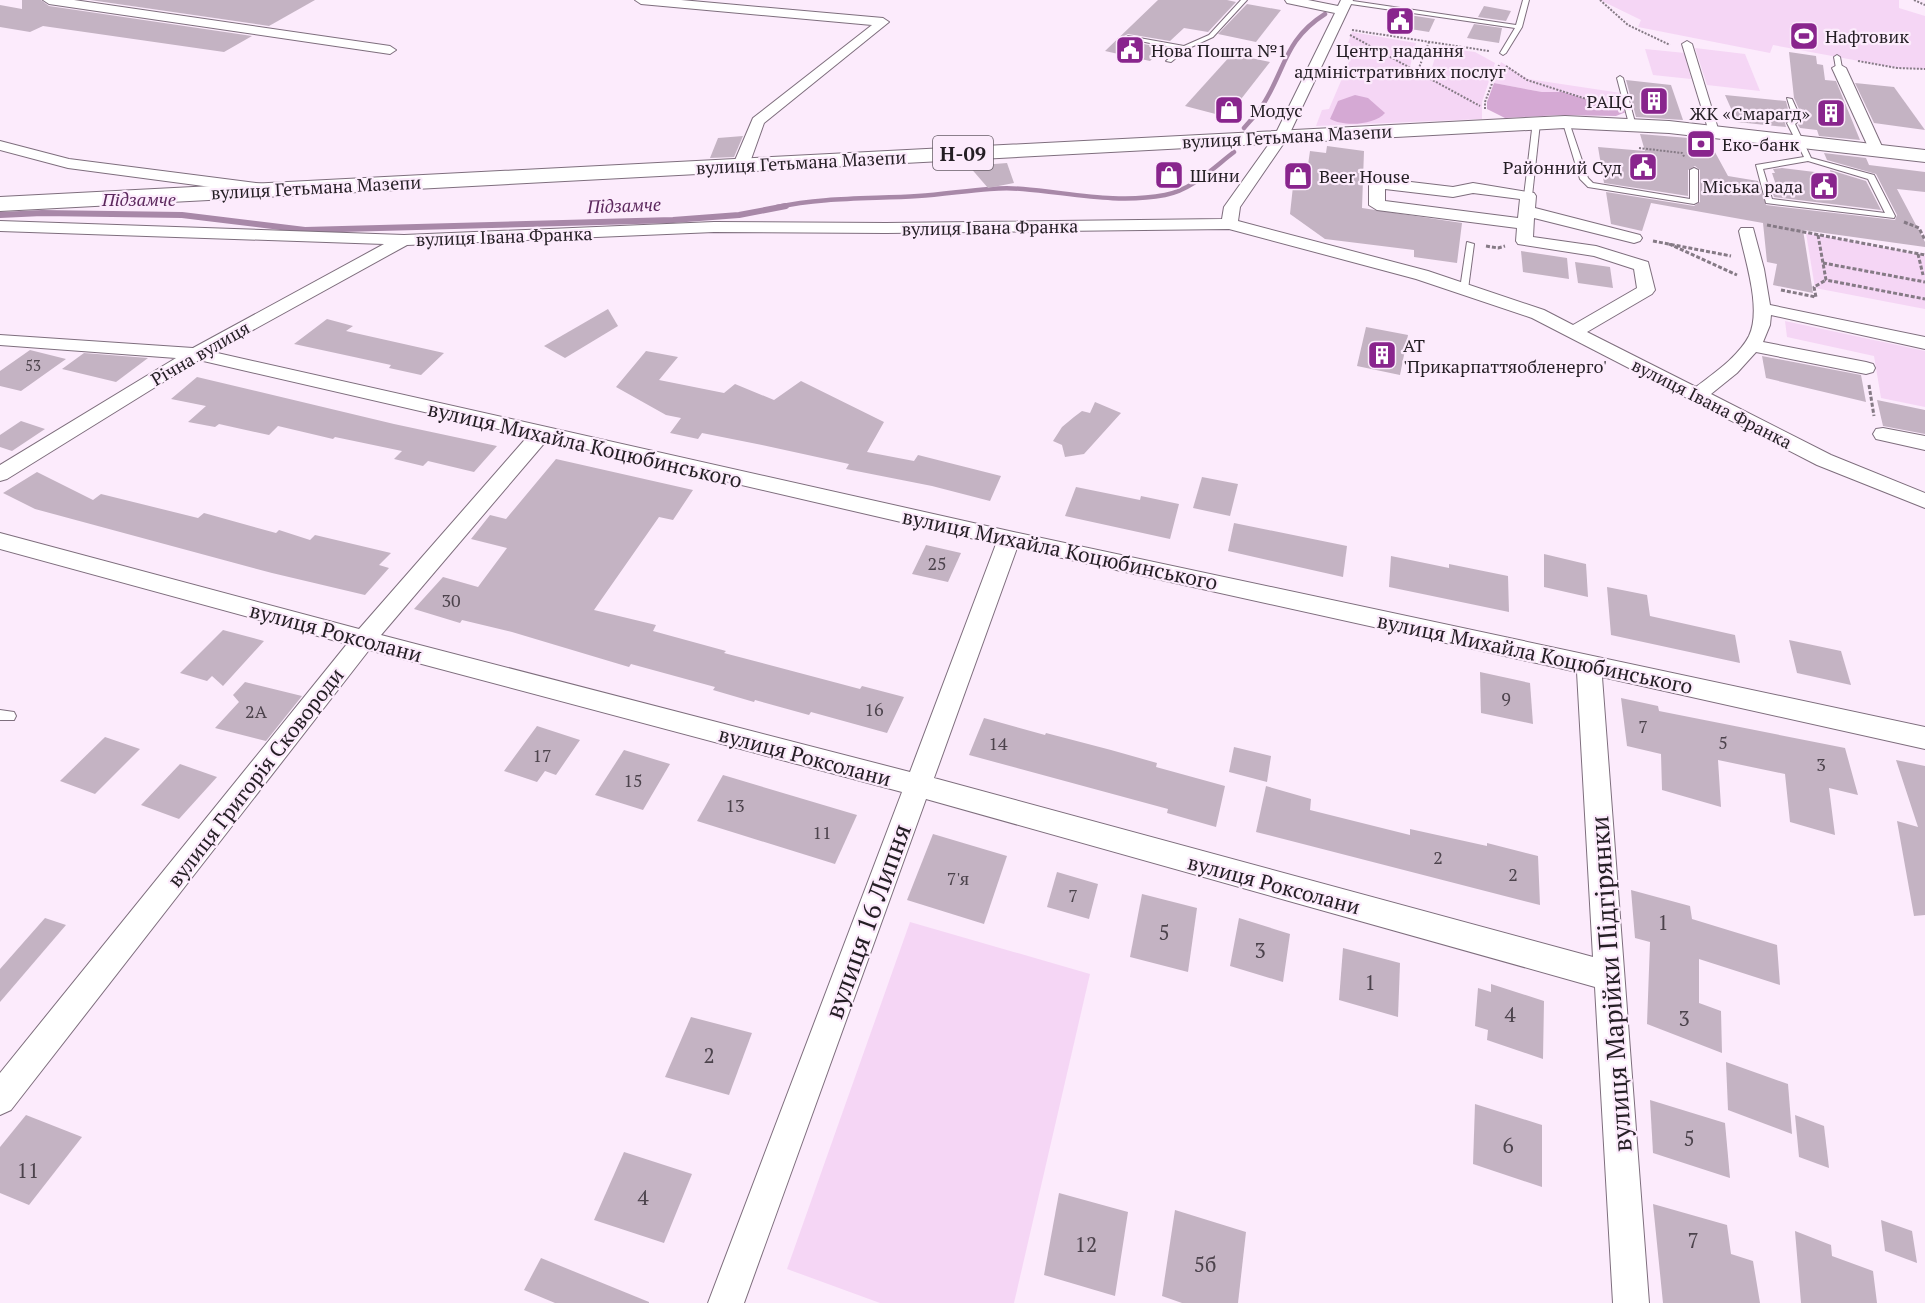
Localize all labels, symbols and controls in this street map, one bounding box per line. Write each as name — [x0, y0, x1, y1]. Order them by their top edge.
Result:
public building icon: Центр надання адміністративних послуг — [1384, 5, 1416, 37]
sports icon: Нафтовик — [1788, 20, 1820, 52]
place label: Нафтовик — [1825, 24, 1909, 48]
public building icon: Нова Пошта №1 — [1114, 34, 1146, 66]
place label: Нова Пошта №1 — [1151, 38, 1287, 62]
place label: Центр надання адміністративних послуг — [1294, 38, 1506, 83]
building icon: РАЦС — [1638, 85, 1670, 117]
place label: РАЦС — [1587, 89, 1633, 113]
shop icon: Модус — [1213, 94, 1245, 126]
building icon: ЖК «Смарагд» — [1815, 97, 1847, 129]
place label: Модус — [1250, 98, 1303, 122]
place label: ЖК «Смарагд» — [1689, 101, 1811, 125]
street label: вулиця Гетьмана Мазепи — [1181, 119, 1393, 153]
bank icon: Еко-банк — [1685, 128, 1717, 160]
place label: Еко-банк — [1722, 132, 1799, 156]
road number: Н-09 — [933, 136, 993, 170]
street label: вулиця Гетьмана Мазепи — [695, 145, 907, 179]
public building icon: Районний Суд — [1627, 151, 1659, 183]
place label: Районний Суд — [1503, 155, 1622, 179]
shop icon: Шини — [1153, 159, 1185, 191]
shop icon: Beer House — [1282, 160, 1314, 192]
place label: Шини — [1190, 163, 1240, 187]
place label: Beer House — [1319, 164, 1410, 188]
street label: вулиця Гетьмана Мазепи — [210, 170, 422, 204]
public building icon: Міська рада — [1808, 170, 1840, 202]
place label: Міська рада — [1703, 174, 1803, 198]
water label: Підзамче — [101, 187, 176, 211]
water label: Підзамче — [586, 192, 661, 218]
street label: вулиця Івана Франка — [901, 213, 1079, 241]
street label: вулиця Івана Франка — [415, 221, 593, 251]
street label: Річна вулиця — [146, 315, 254, 391]
place label: АТ 'Прикарпаттяобленерго' — [1403, 333, 1607, 378]
building icon: АТ 'Прикарпаттяобленерго' — [1366, 339, 1398, 371]
street label: вулиця Івана Франка — [1628, 352, 1796, 454]
house number: 53 — [25, 355, 41, 375]
street label: вулиця Михайла Коцюбинського — [425, 394, 745, 494]
street label: вулиця Михайла Коцюбинського — [900, 502, 1220, 596]
house number: 25 — [927, 551, 947, 575]
house number: 30 — [441, 588, 461, 612]
street label: вулиця Роксолани — [247, 596, 425, 669]
street label: вулиця Михайла Коцюбинського — [1375, 606, 1695, 700]
street label: вулиця Григорія Сковороди — [160, 661, 350, 893]
house number: 9 — [1501, 686, 1511, 710]
house number: 16 — [864, 697, 884, 721]
house number: 2А — [245, 699, 268, 723]
house number: 7 — [1638, 714, 1648, 738]
street label: вулиця Роксолани — [716, 720, 894, 793]
house number: 5 — [1718, 730, 1728, 754]
house number: 14 — [988, 731, 1008, 755]
house number: 17 — [532, 743, 552, 767]
house number: 3 — [1816, 752, 1826, 776]
house number: 15 — [623, 768, 643, 792]
house number: 13 — [725, 793, 745, 817]
street label: вулиця Марійки Підгірянки — [1581, 815, 1639, 1153]
street label: вулиця 16 Липня — [816, 819, 918, 1023]
house number: 11 — [812, 820, 832, 844]
house number: 2 — [1433, 845, 1443, 869]
street label: вулиця Роксолани — [1185, 848, 1363, 921]
house number: 2 — [1508, 862, 1518, 886]
house number: 7'я — [947, 866, 969, 890]
house number: 7 — [1068, 883, 1078, 907]
house number: 1 — [1657, 908, 1669, 936]
house number: 5 — [1158, 918, 1170, 946]
house number: 3 — [1254, 936, 1266, 964]
house number: 1 — [1364, 968, 1376, 996]
house number: 4 — [1504, 1000, 1516, 1028]
house number: 3 — [1678, 1004, 1690, 1032]
house number: 2 — [703, 1041, 715, 1069]
house number: 5 — [1683, 1124, 1695, 1152]
house number: 6 — [1502, 1131, 1514, 1159]
house number: 11 — [17, 1156, 39, 1184]
house number: 4 — [637, 1183, 649, 1211]
house number: 7 — [1687, 1226, 1699, 1254]
house number: 12 — [1075, 1230, 1097, 1258]
house number: 5б — [1194, 1250, 1216, 1278]

